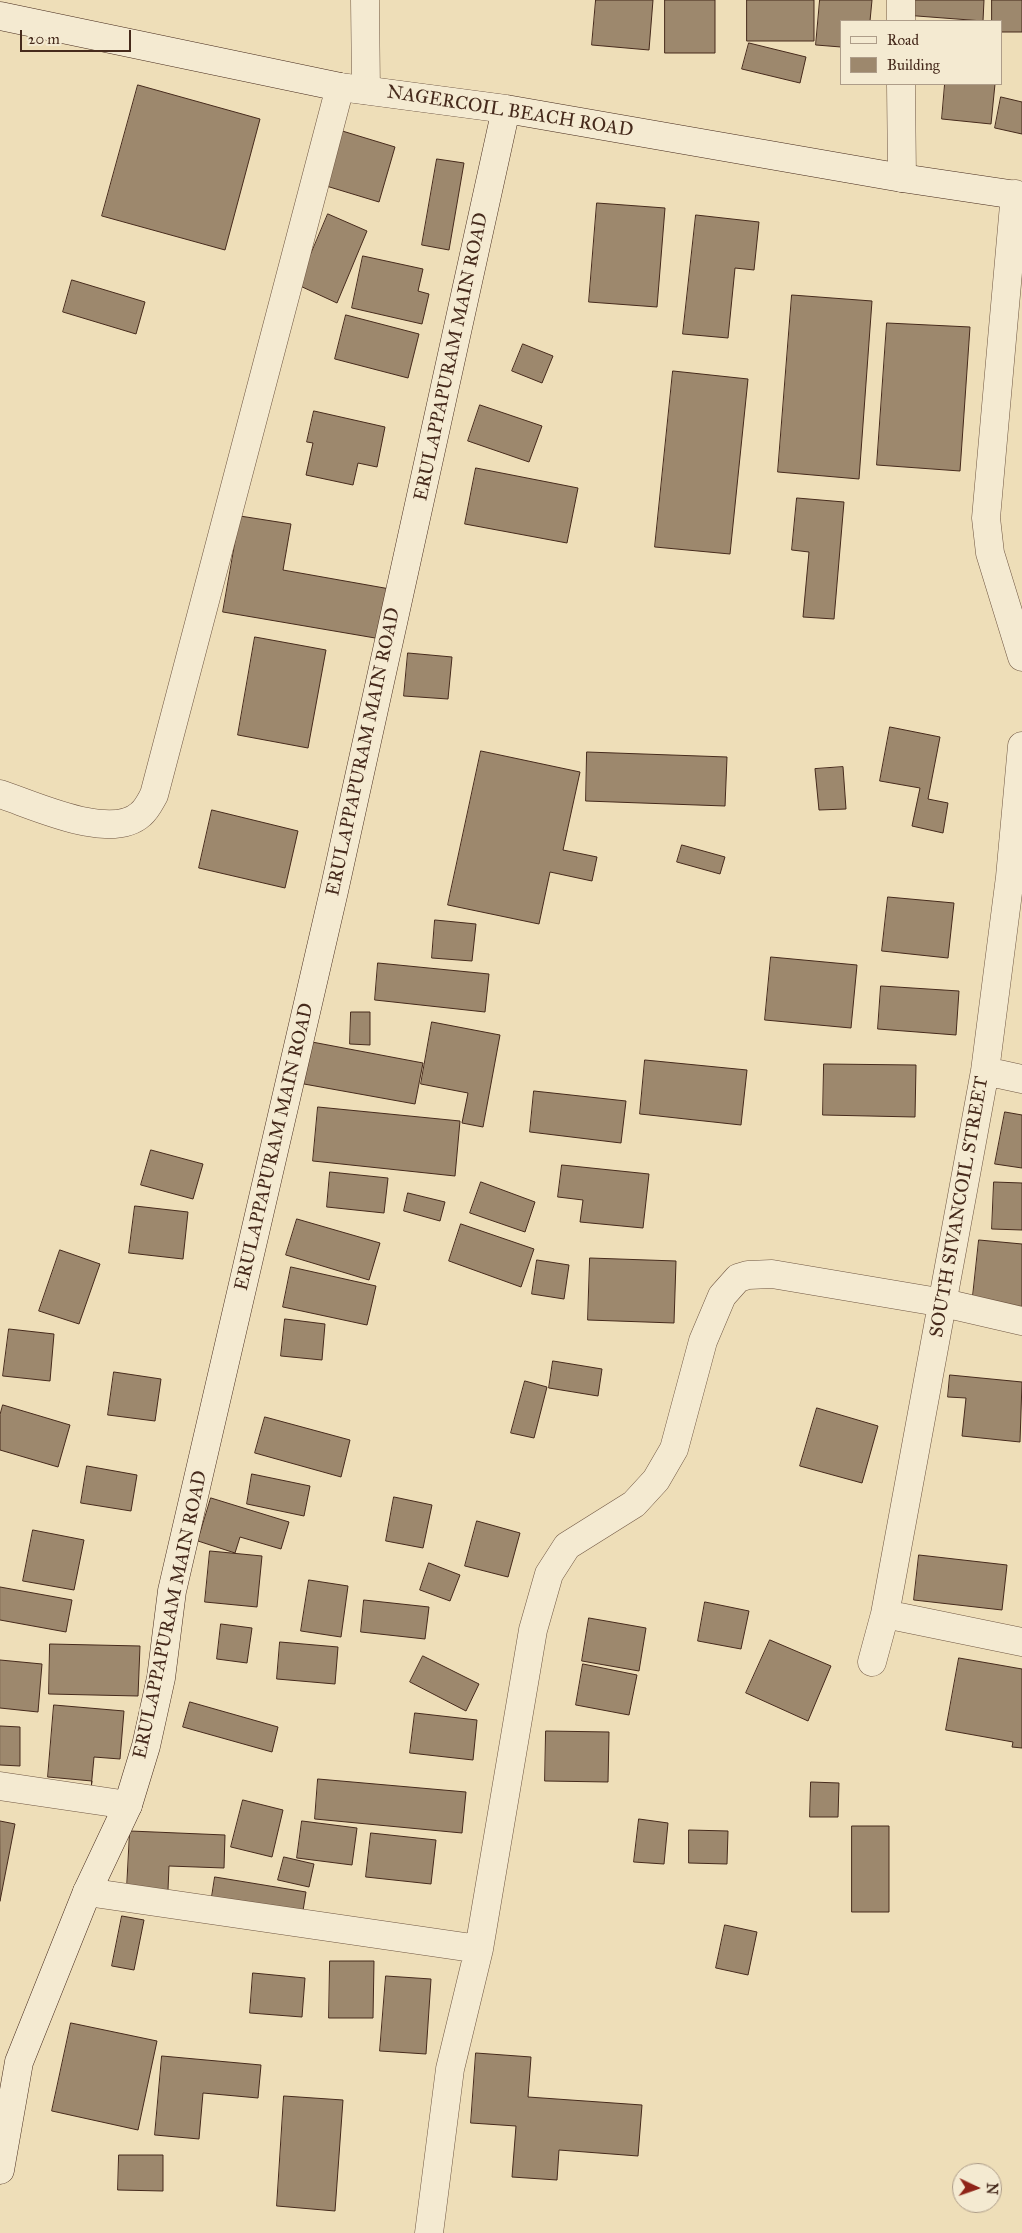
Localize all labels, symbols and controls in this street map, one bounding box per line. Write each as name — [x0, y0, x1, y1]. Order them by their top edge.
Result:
scale bar — [22, 20, 134, 52]
legend — [840, 20, 1002, 85]
text: 20 m — [28, 30, 60, 48]
text: Road — [887, 31, 919, 49]
text: Building — [887, 56, 940, 74]
street label: NAGERCOIL BEACH ROAD — [385, 81, 635, 143]
street label: ERULAPPAPURAM MAIN ROAD — [410, 211, 494, 503]
street label: ERULAPPAPURAM MAIN ROAD — [322, 606, 406, 898]
street label: ERULAPPAPURAM MAIN ROAD — [231, 1001, 319, 1293]
street label: SOUTH SIVANCOIL STREET — [926, 1075, 994, 1339]
street label: ERULAPPAPURAM MAIN ROAD — [129, 1469, 213, 1761]
north arrow — [952, 2163, 1002, 2213]
text: N — [983, 2182, 1000, 2195]

